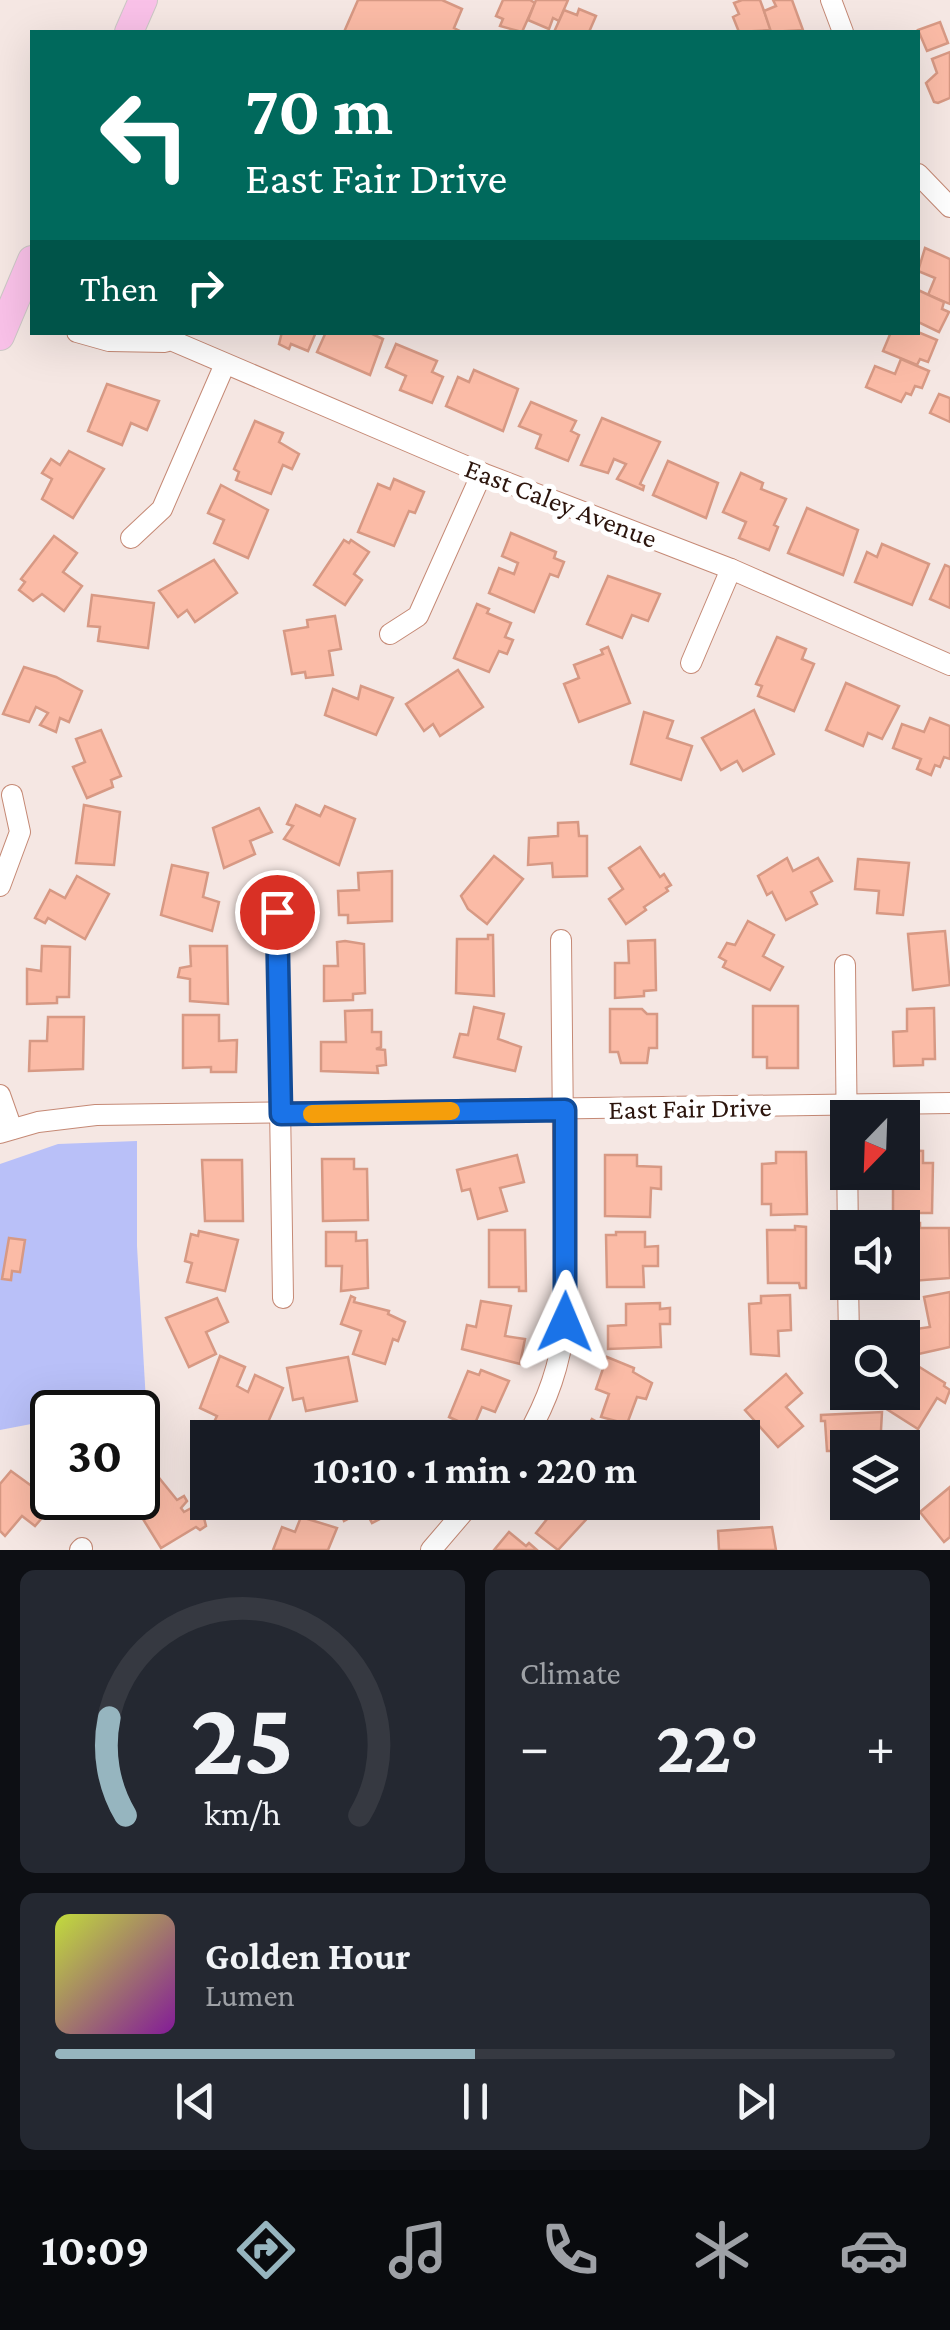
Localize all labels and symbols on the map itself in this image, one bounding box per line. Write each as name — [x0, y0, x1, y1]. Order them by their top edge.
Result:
street label: East Caley Avenue — [461, 452, 661, 554]
pin — [235, 870, 320, 955]
street label: East Fair Drive — [608, 1091, 772, 1125]
north arrow — [830, 1100, 920, 1190]
position arrow — [513, 1270, 617, 1374]
speed limit sign: 30 — [30, 1390, 160, 1520]

